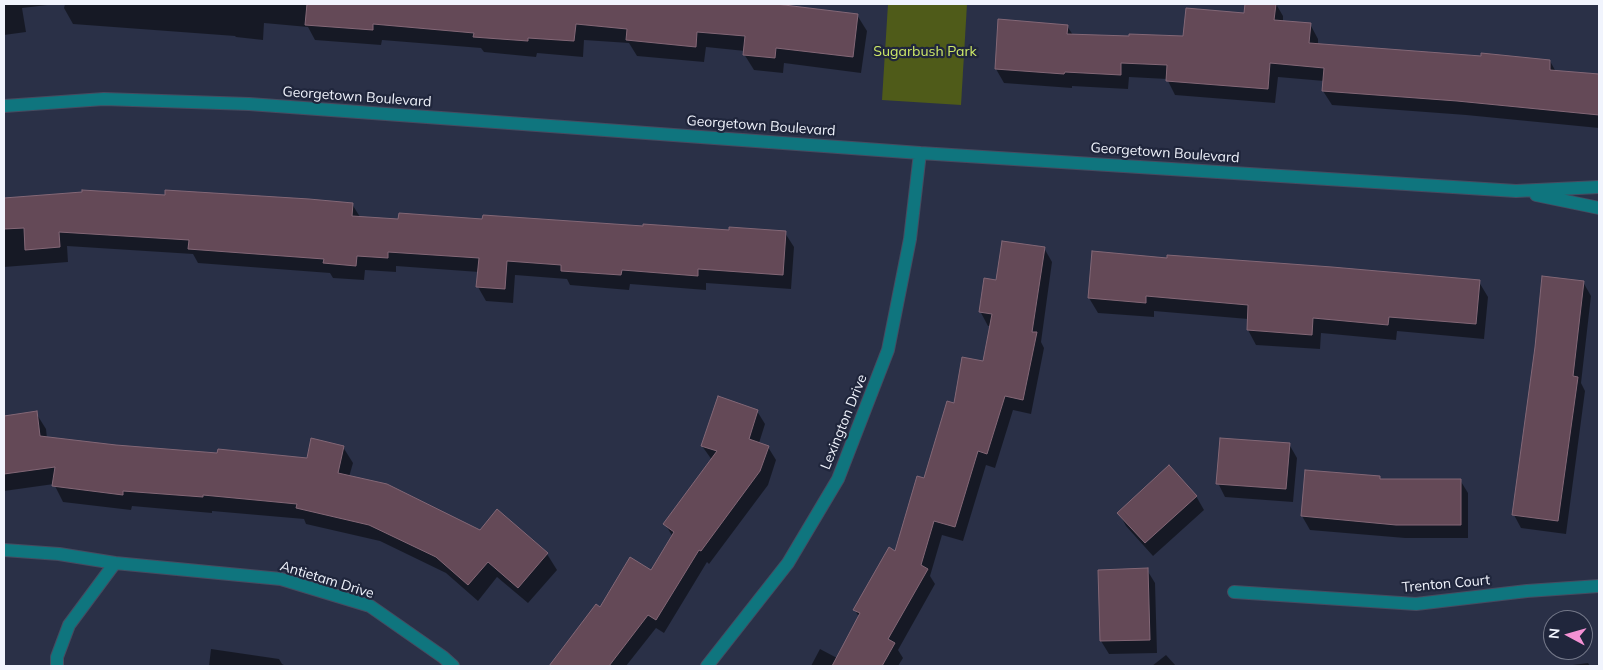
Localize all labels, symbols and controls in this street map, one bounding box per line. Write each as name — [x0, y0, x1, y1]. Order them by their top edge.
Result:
park label: Sugarbush Park — [873, 44, 977, 60]
street label: Georgetown Boulevard — [282, 83, 432, 111]
street label: Georgetown Boulevard — [686, 112, 836, 140]
street label: Georgetown Boulevard — [1090, 139, 1240, 167]
street label: Lexington Drive — [817, 372, 871, 472]
street label: Antietam Drive — [278, 558, 376, 602]
street label: Trenton Court — [1401, 572, 1491, 596]
north arrow — [1543, 610, 1593, 660]
text: N — [1545, 627, 1564, 640]

